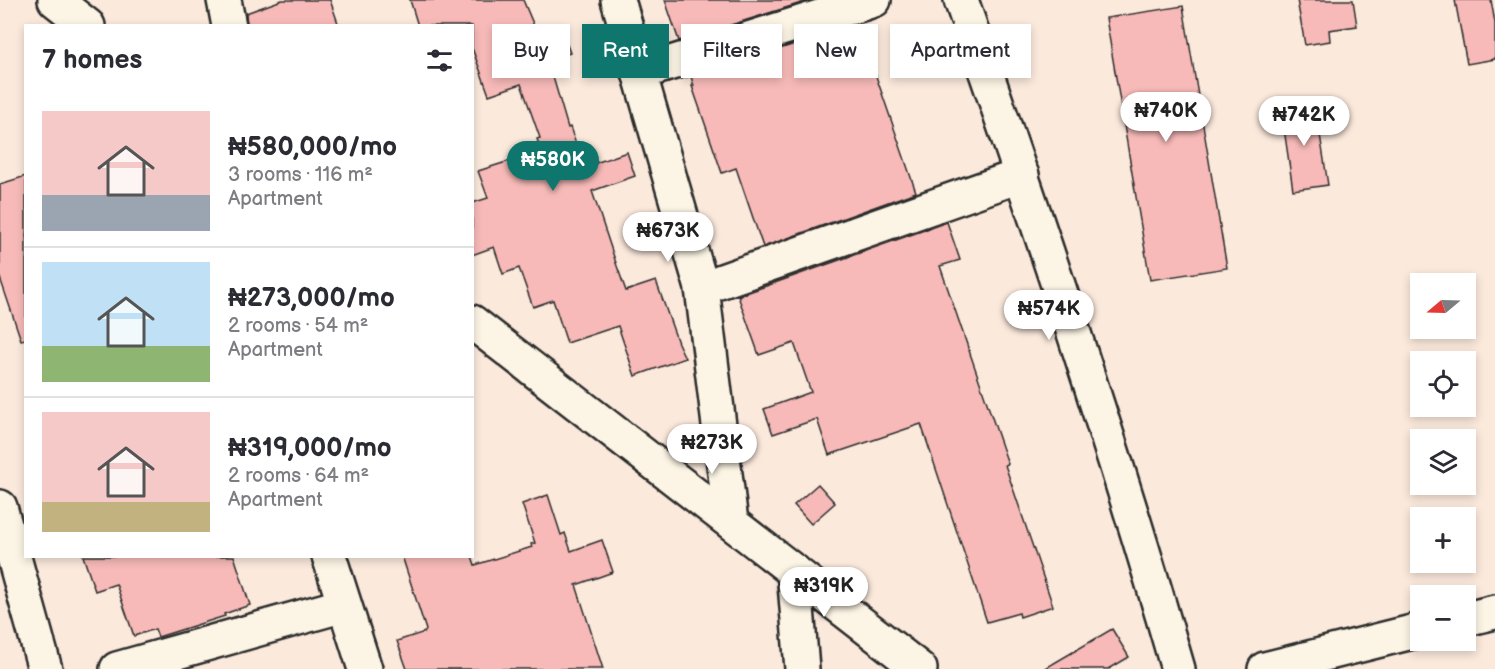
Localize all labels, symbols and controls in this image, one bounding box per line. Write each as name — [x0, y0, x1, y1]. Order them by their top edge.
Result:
chip: Buy — [492, 24, 570, 78]
chip: Rent — [582, 24, 669, 78]
chip: Filters — [681, 24, 782, 78]
chip: New — [794, 24, 878, 78]
chip: Apartment — [890, 24, 1031, 78]
icon: filters — [423, 44, 456, 77]
text: 7 homes — [42, 45, 142, 76]
pin: ₦740K — [1124, 92, 1208, 143]
pin: ₦742K — [1262, 96, 1346, 147]
text: ₦740K — [1134, 99, 1198, 123]
text: ₦742K — [1273, 103, 1335, 127]
text: ₦580,000/mo — [228, 132, 397, 163]
icon: home — [90, 135, 162, 207]
pin: ₦580K — [511, 141, 595, 192]
text: ₦580K — [521, 148, 585, 172]
text: 3 rooms · 116 m² — [228, 163, 373, 187]
text: Apartment — [228, 187, 323, 211]
pin: ₦673K — [626, 212, 710, 263]
text: ₦673K — [637, 219, 699, 243]
north arrow — [1410, 273, 1476, 339]
map controls — [1410, 273, 1476, 651]
text: ₦273,000/mo — [228, 283, 395, 314]
icon: home — [90, 286, 162, 358]
pin: ₦574K — [1007, 290, 1091, 341]
text: ₦574K — [1018, 297, 1080, 321]
text: 2 rooms · 54 m² — [228, 314, 368, 338]
text: Apartment — [228, 338, 323, 362]
button: locate — [1410, 351, 1476, 417]
pin: ₦273K — [670, 424, 754, 475]
button: layers — [1410, 429, 1476, 495]
text: ₦273K — [681, 431, 743, 455]
text: ₦319,000/mo — [228, 433, 392, 464]
icon: home — [90, 436, 162, 508]
text: 2 rooms · 64 m² — [228, 464, 369, 488]
text: Apartment — [228, 488, 323, 512]
button: + — [1410, 507, 1476, 573]
pin: ₦319K — [782, 567, 866, 618]
text: ₦319K — [794, 574, 854, 598]
button: − — [1410, 585, 1476, 651]

